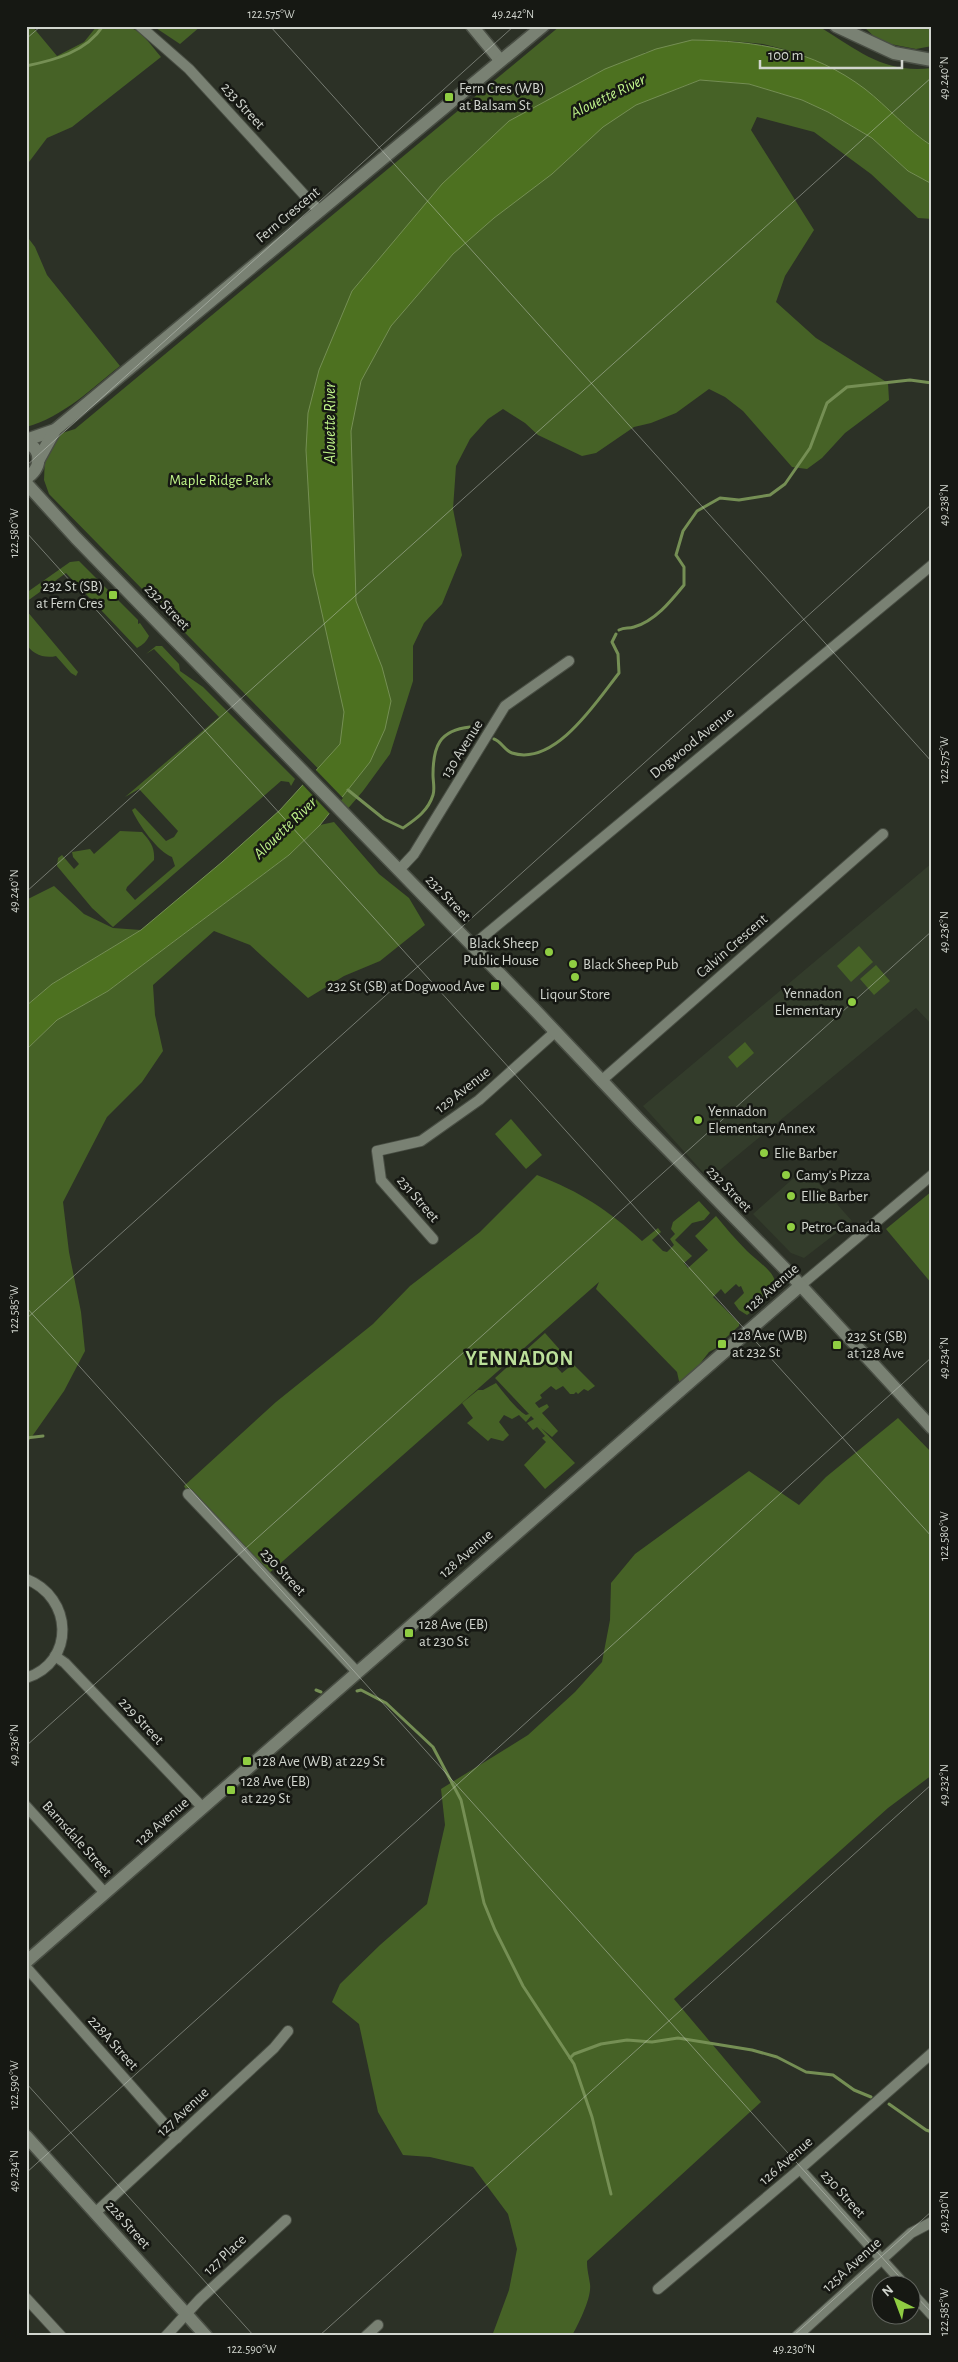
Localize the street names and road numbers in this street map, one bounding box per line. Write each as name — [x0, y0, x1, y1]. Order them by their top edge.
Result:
street label: 233 Street — [218, 80, 268, 132]
street label: Fern Crescent — [253, 184, 323, 246]
street label: 232 Street — [142, 581, 193, 633]
street label: Dogwood Avenue — [647, 705, 737, 781]
street label: 130 Avenue — [438, 717, 486, 781]
street label: 232 Street — [423, 872, 474, 924]
street label: Calvin Crescent — [694, 911, 771, 981]
street label: 129 Avenue — [433, 1064, 493, 1116]
street label: 232 Street — [704, 1163, 755, 1215]
street label: 231 Street — [394, 1173, 442, 1225]
street label: 128 Avenue — [742, 1261, 802, 1315]
street label: 128 Avenue — [436, 1527, 496, 1581]
street label: 230 Street — [257, 1545, 309, 1599]
street label: 229 Street — [116, 1694, 167, 1748]
street label: 128 Avenue — [132, 1795, 192, 1849]
street label: Barnsdale Street — [39, 1798, 115, 1880]
street label: 228A Street — [85, 2013, 141, 2073]
street label: 127 Avenue — [154, 2084, 212, 2139]
street label: 126 Avenue — [756, 2134, 816, 2188]
street label: 230 Street — [818, 2167, 868, 2221]
street label: 228 Street — [103, 2198, 153, 2252]
street label: 127 Place — [201, 2232, 249, 2278]
street label: 125A Avenue — [820, 2235, 884, 2295]

